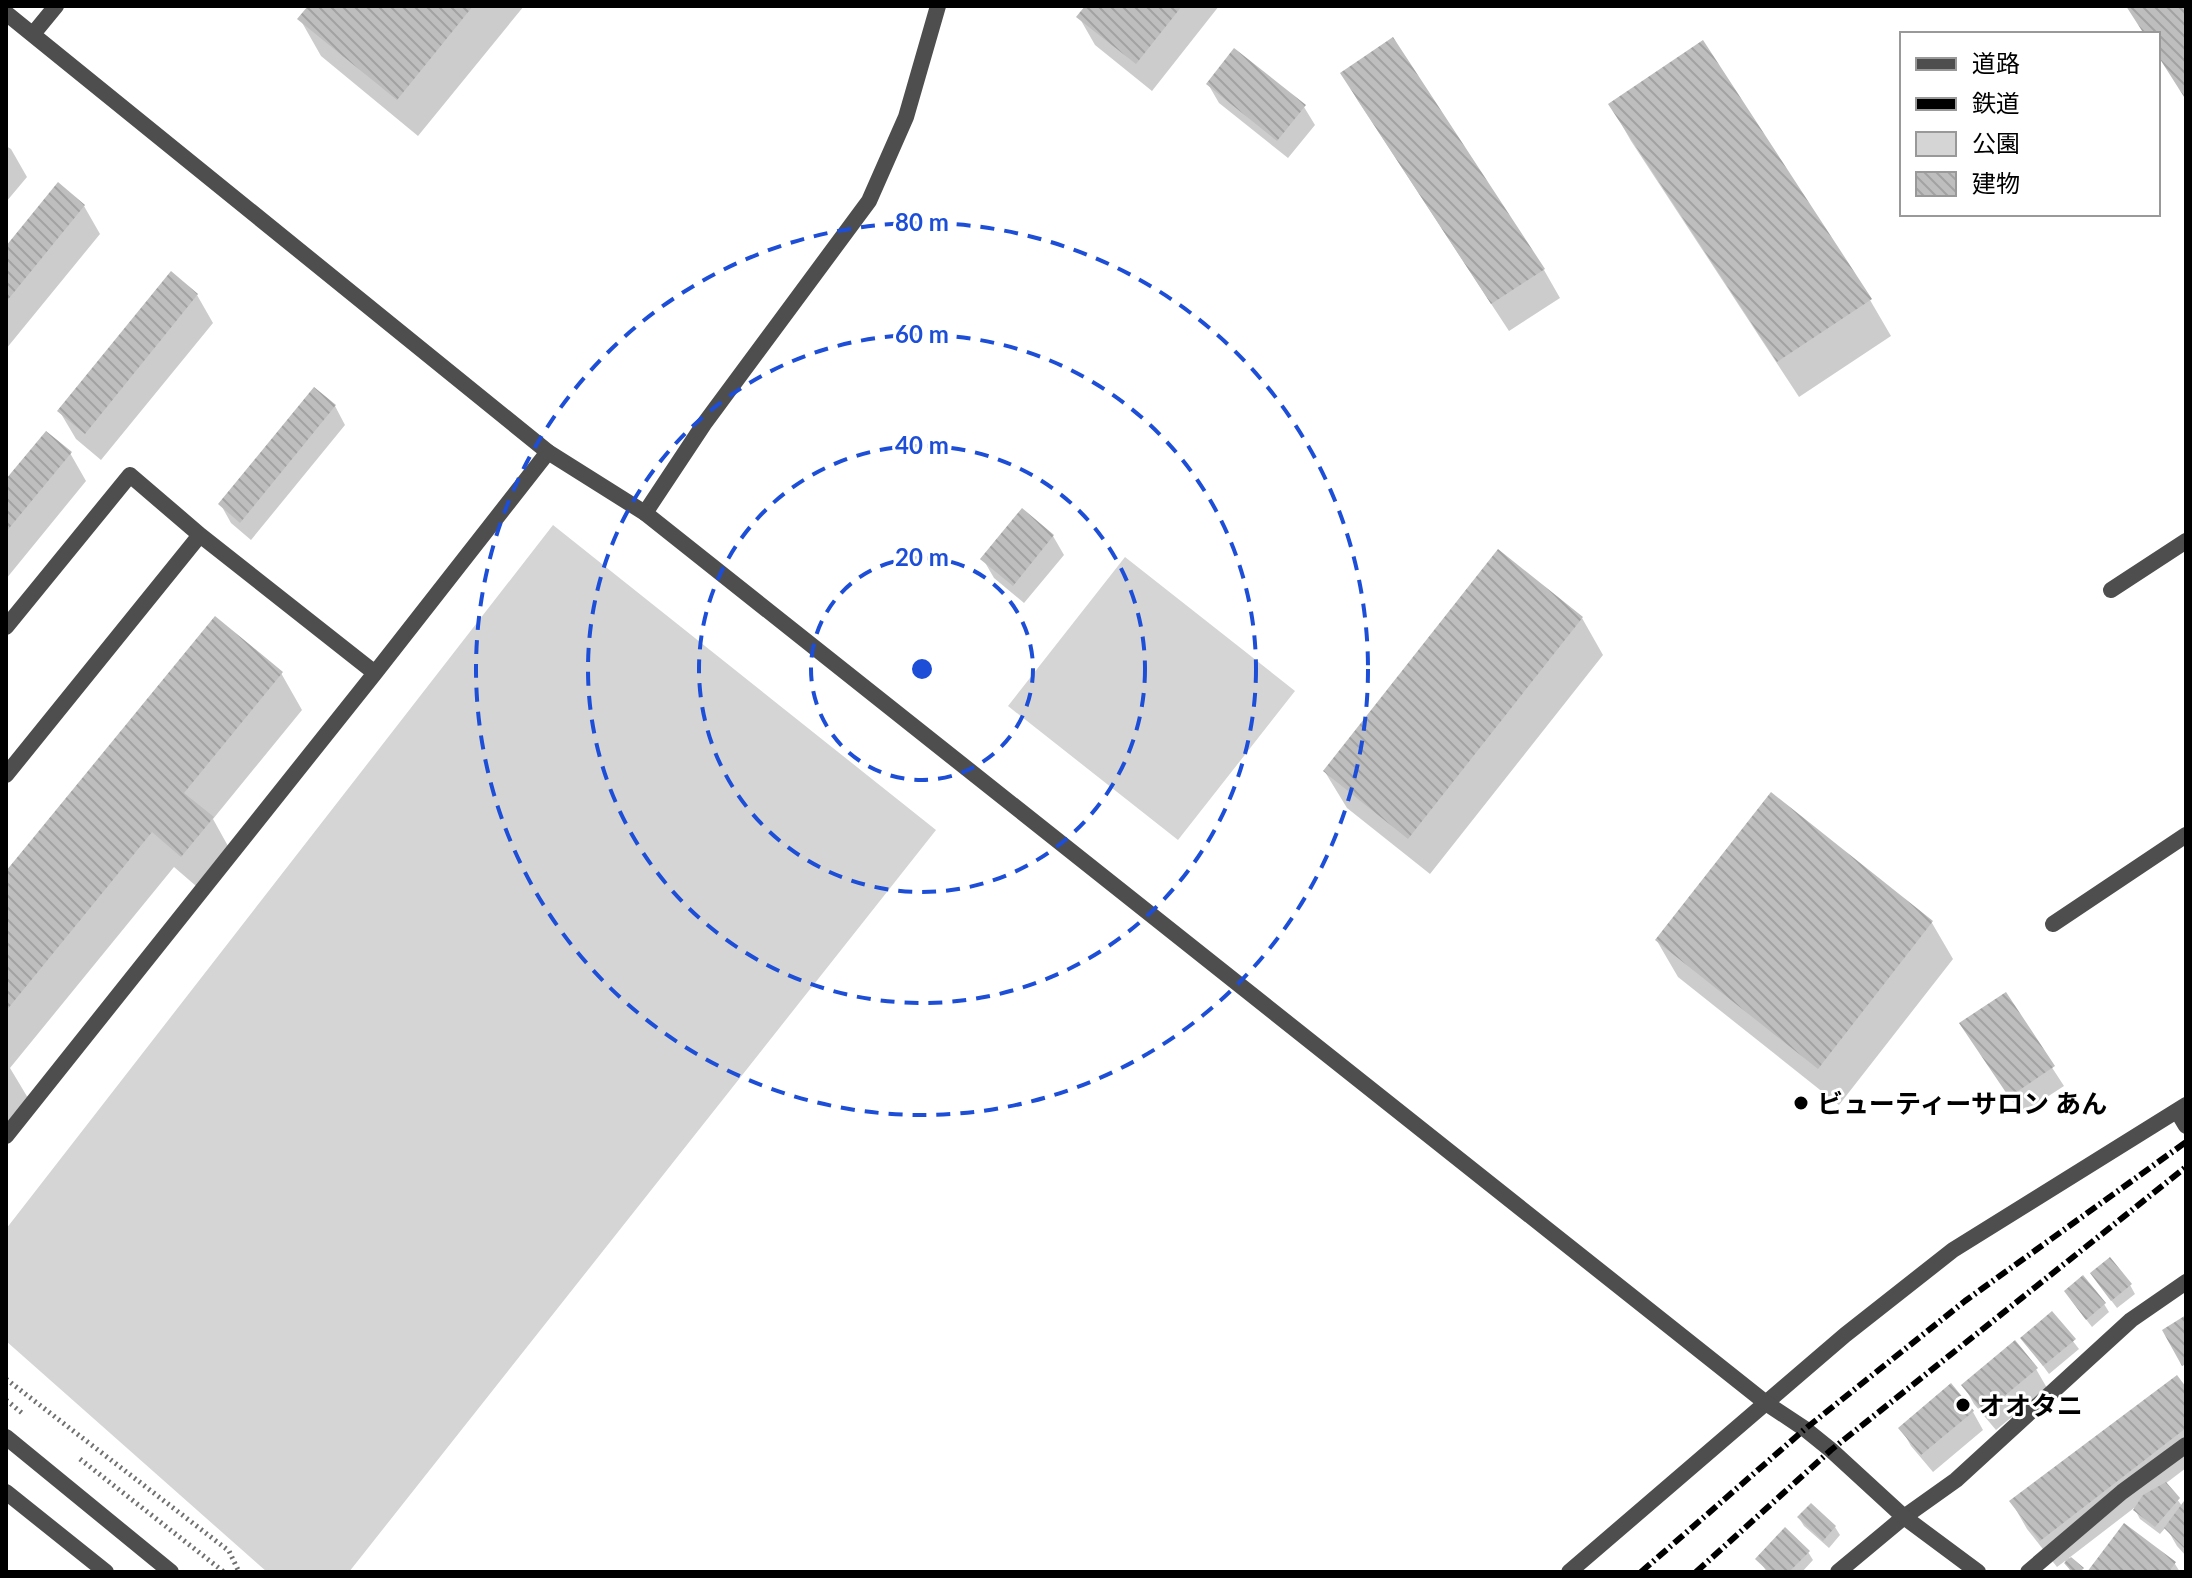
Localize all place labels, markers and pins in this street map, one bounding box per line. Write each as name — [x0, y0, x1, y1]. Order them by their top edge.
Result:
centre of rings — [908, 655, 936, 683]
place label: ビューティーサロン あん — [1817, 1087, 2107, 1119]
marker: ビューティーサロン あん — [1792, 1094, 1810, 1112]
place label: オオタニ — [1979, 1389, 2083, 1421]
marker: オオタニ — [1954, 1396, 1972, 1414]

